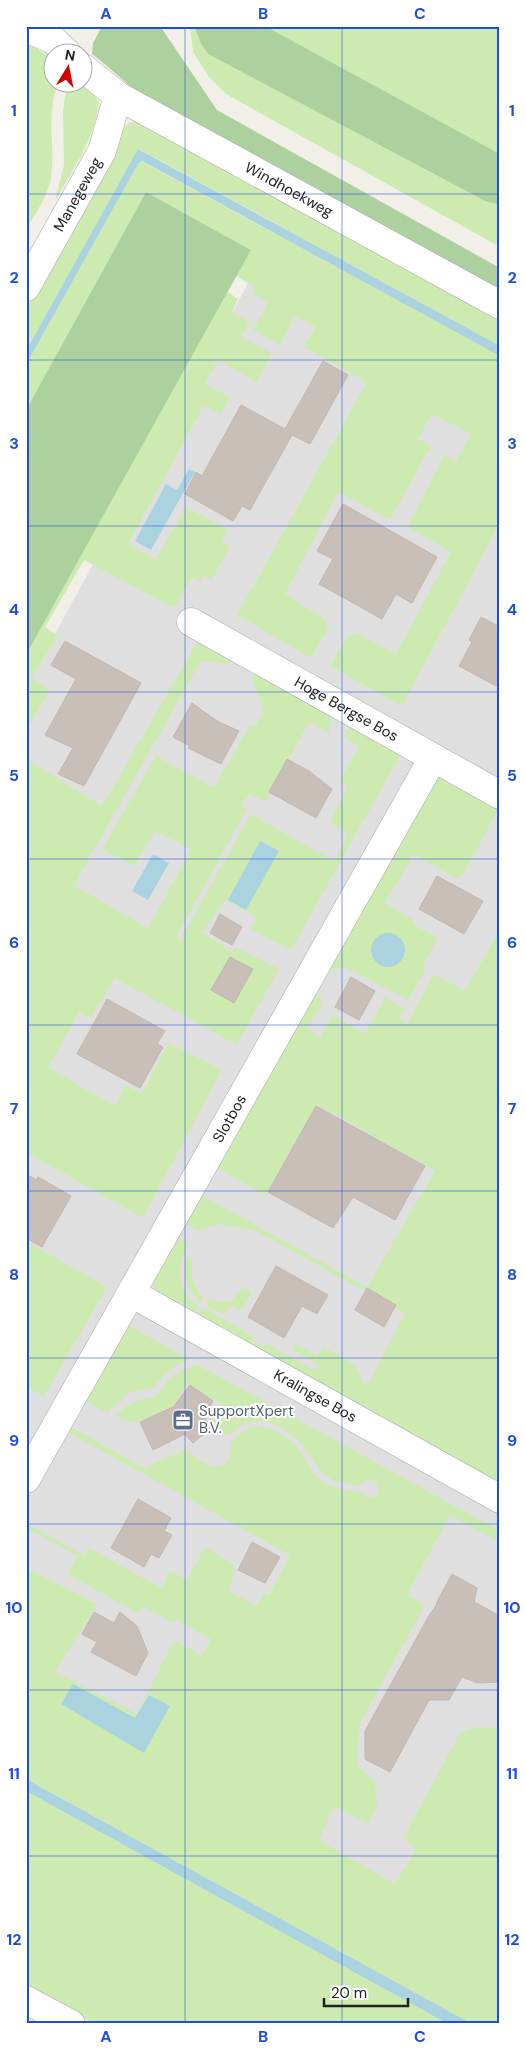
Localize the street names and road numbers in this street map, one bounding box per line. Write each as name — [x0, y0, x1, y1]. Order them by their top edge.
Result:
street label: Manegeweg — [49, 154, 107, 235]
street label: Windhoekweg — [241, 157, 337, 222]
street label: Hoge Bergse Bos — [291, 672, 402, 746]
street label: Slotbos — [208, 1091, 251, 1146]
street label: Kralingse Bos — [270, 1365, 360, 1427]

